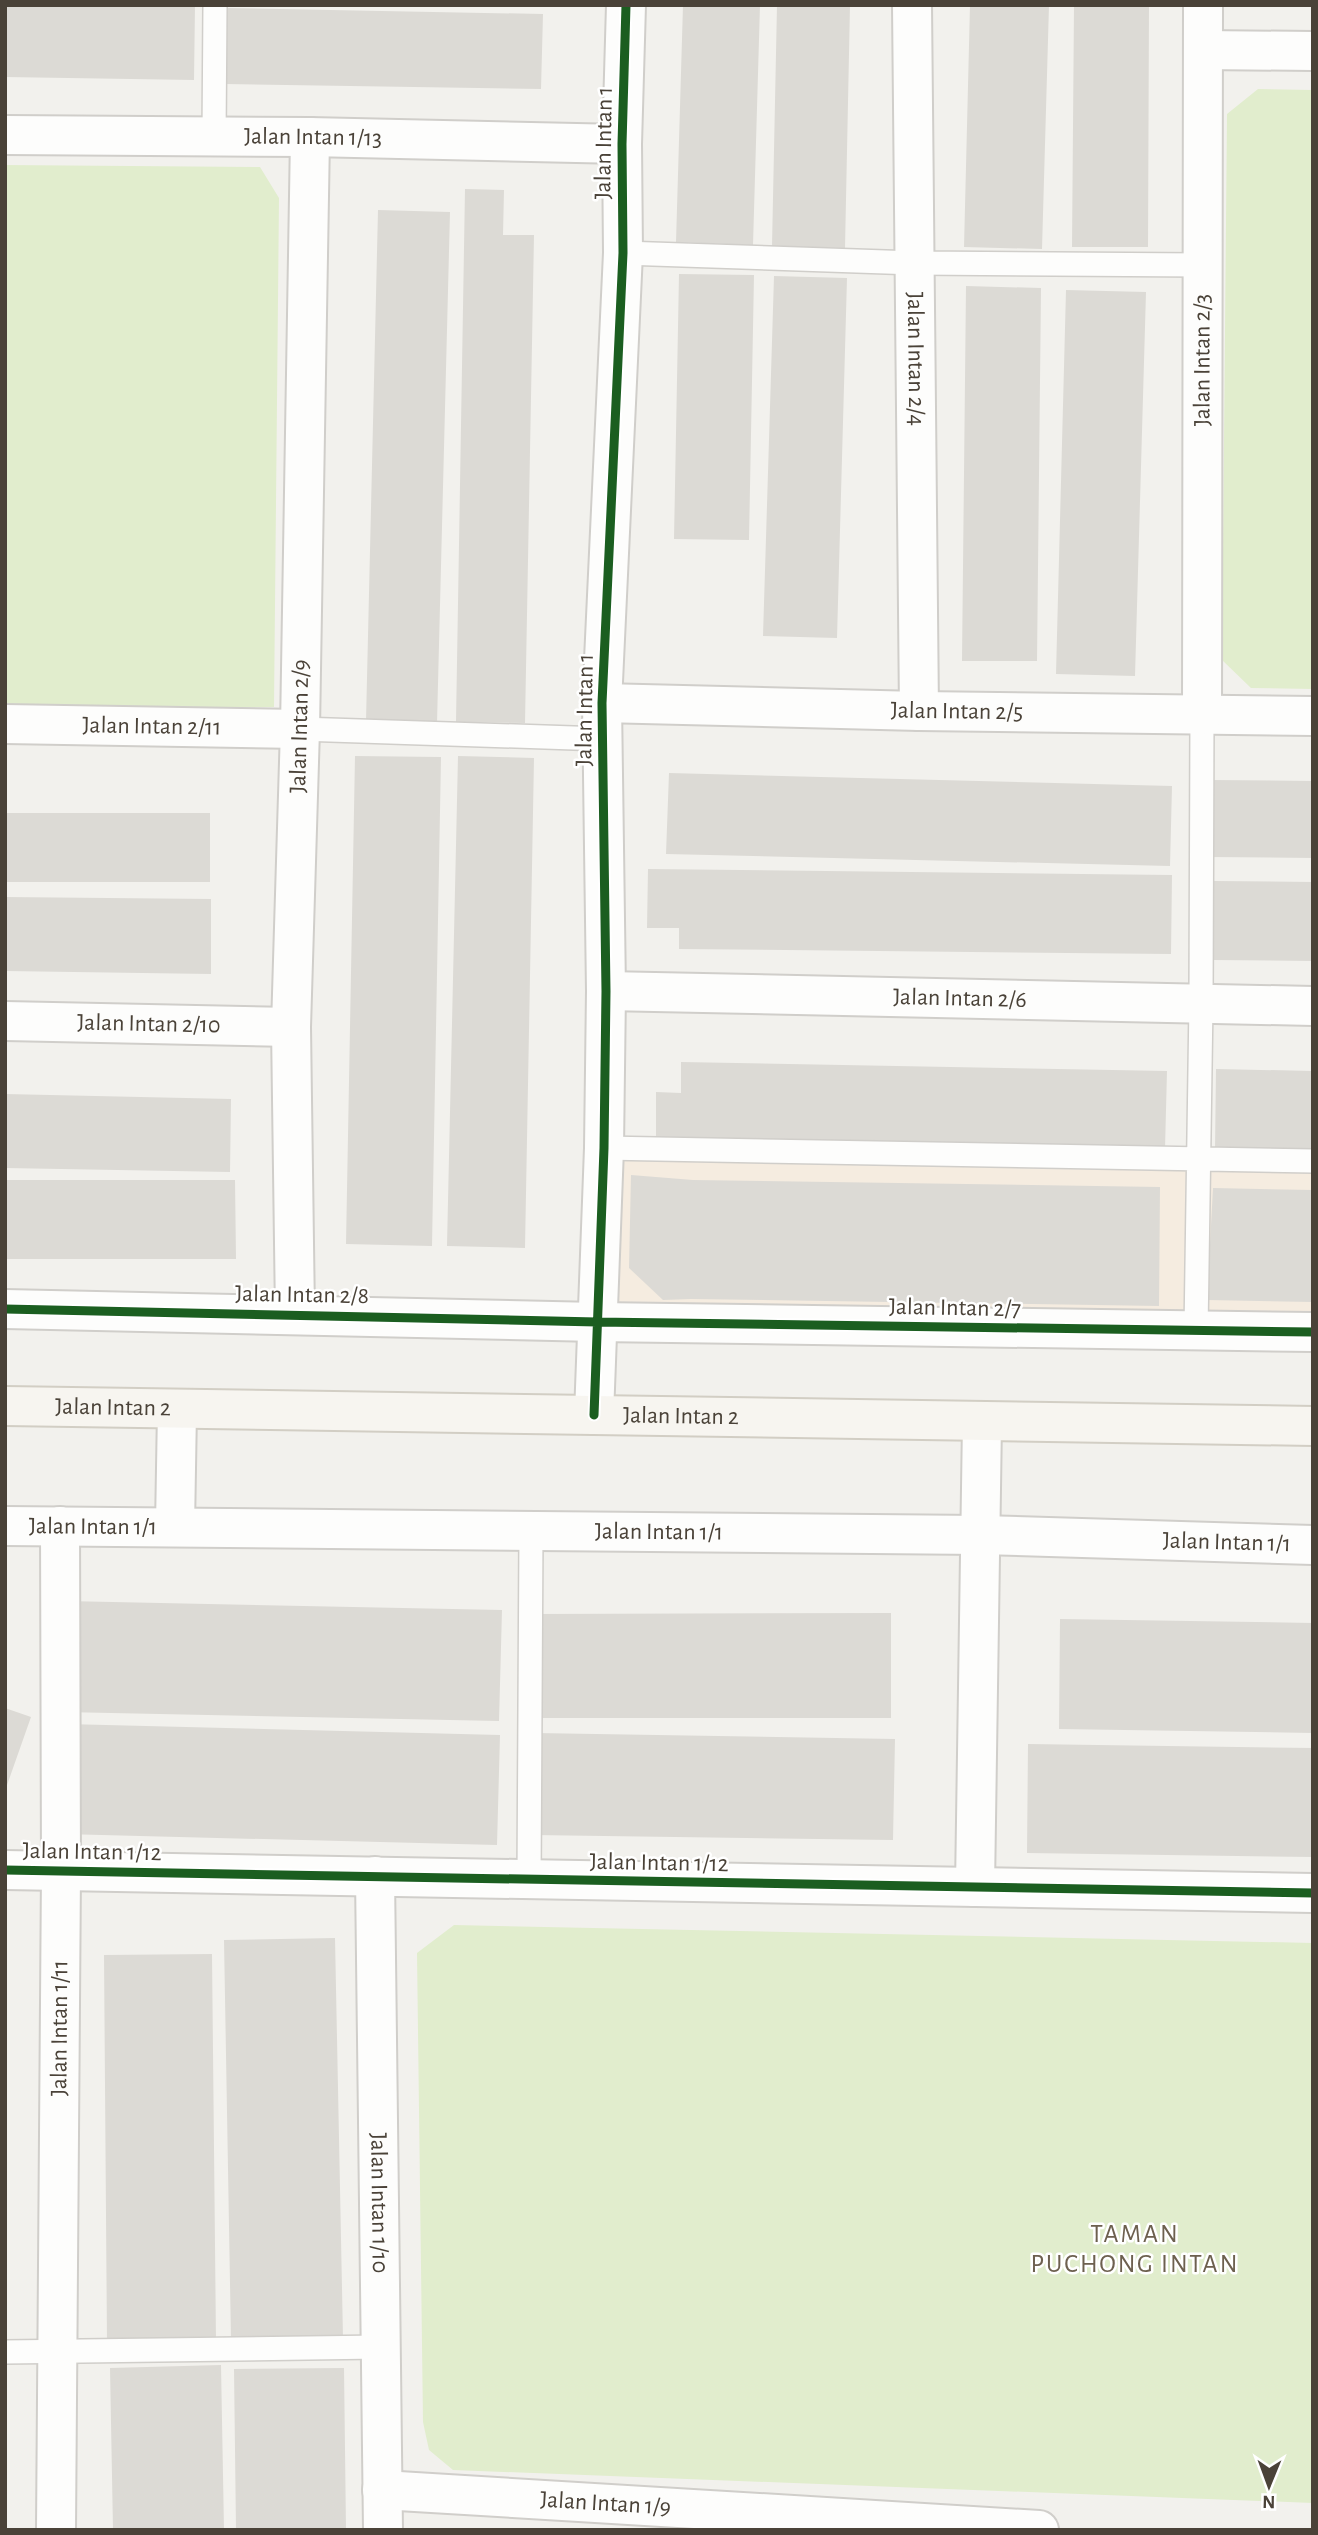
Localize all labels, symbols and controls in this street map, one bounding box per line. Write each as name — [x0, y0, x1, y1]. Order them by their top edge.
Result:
street label: Jalan Intan 1 — [591, 86, 617, 200]
street label: Jalan Intan 1/13 — [244, 125, 382, 151]
street label: Jalan Intan 2/4 — [903, 292, 928, 426]
street label: Jalan Intan 2/3 — [1190, 294, 1215, 426]
street label: Jalan Intan 1 — [572, 653, 598, 767]
street label: Jalan Intan 2/9 — [286, 659, 313, 793]
street label: Jalan Intan 2/5 — [890, 698, 1023, 724]
street label: Jalan Intan 2/11 — [82, 713, 222, 740]
street label: Jalan Intan 2/6 — [893, 985, 1027, 1012]
street label: Jalan Intan 2/10 — [77, 1011, 221, 1038]
street label: Jalan Intan 2/8 — [235, 1282, 369, 1308]
street label: Jalan Intan 2/7 — [889, 1295, 1021, 1321]
street label: Jalan Intan 2 — [55, 1395, 171, 1421]
street label: Jalan Intan 2 — [623, 1403, 739, 1429]
street label: Jalan Intan 1/1 — [29, 1514, 157, 1539]
street label: Jalan Intan 1/1 — [595, 1519, 723, 1545]
street label: Jalan Intan 1/1 — [1162, 1528, 1291, 1556]
street label: Jalan Intan 1/12 — [22, 1839, 162, 1865]
street label: Jalan Intan 1/12 — [589, 1850, 729, 1876]
street label: Jalan Intan 1/11 — [47, 1960, 72, 2096]
street label: Jalan Intan 1/10 — [366, 2132, 392, 2274]
district label: TAMAN PUCHONG INTAN — [1031, 2221, 1239, 2277]
north arrow — [1234, 2451, 1304, 2521]
street label: Jalan Intan 1/9 — [539, 2488, 672, 2520]
text: N — [1262, 2492, 1276, 2511]

